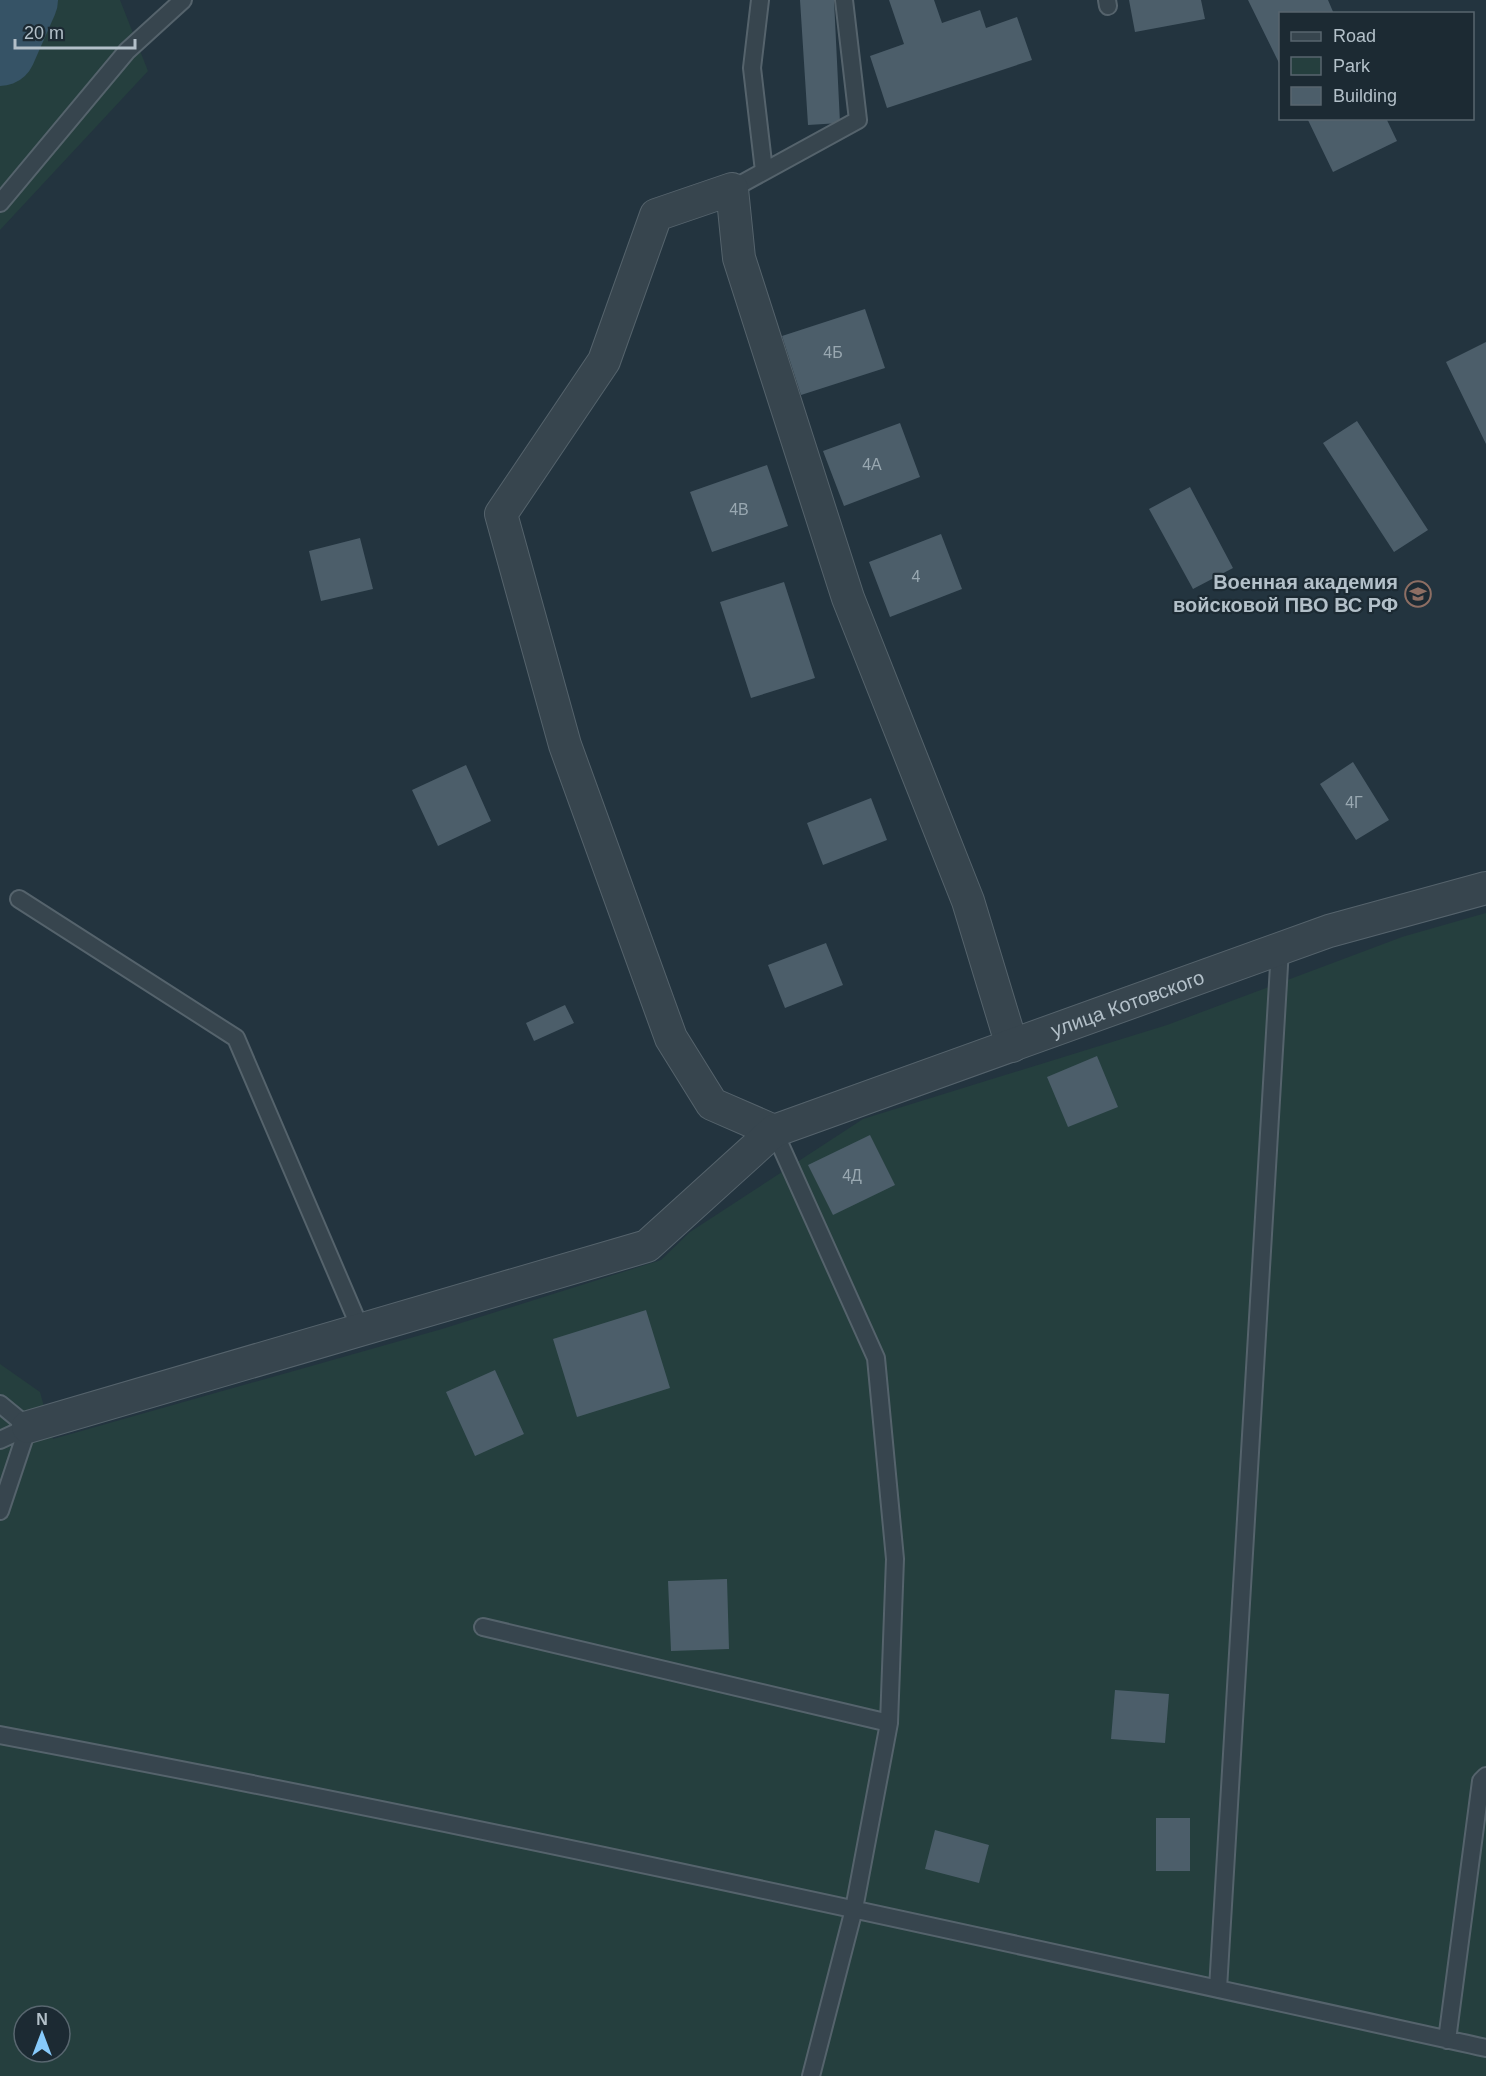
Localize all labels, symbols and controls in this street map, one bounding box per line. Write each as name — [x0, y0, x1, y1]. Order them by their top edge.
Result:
scale bar — [15, 12, 135, 50]
legend — [1279, 12, 1474, 120]
text: 20 m — [24, 23, 64, 43]
text: Road — [1333, 26, 1376, 46]
text: Park — [1333, 56, 1371, 76]
text: Building — [1333, 86, 1397, 106]
house number: 4Б — [823, 344, 843, 361]
house number: 4А — [862, 456, 882, 473]
house number: 4В — [729, 501, 749, 518]
house number: 4 — [912, 568, 921, 585]
place label: Военная академия войсковой ПВО ВС РФ — [1173, 571, 1398, 616]
school or university icon: Военная академия войсковой ПВО ВС РФ — [1403, 579, 1433, 609]
house number: 4Г — [1345, 794, 1363, 811]
street label: улица Котовского — [1048, 966, 1207, 1041]
house number: 4Д — [842, 1167, 862, 1184]
north arrow — [12, 2004, 72, 2064]
text: N — [36, 2011, 48, 2028]

